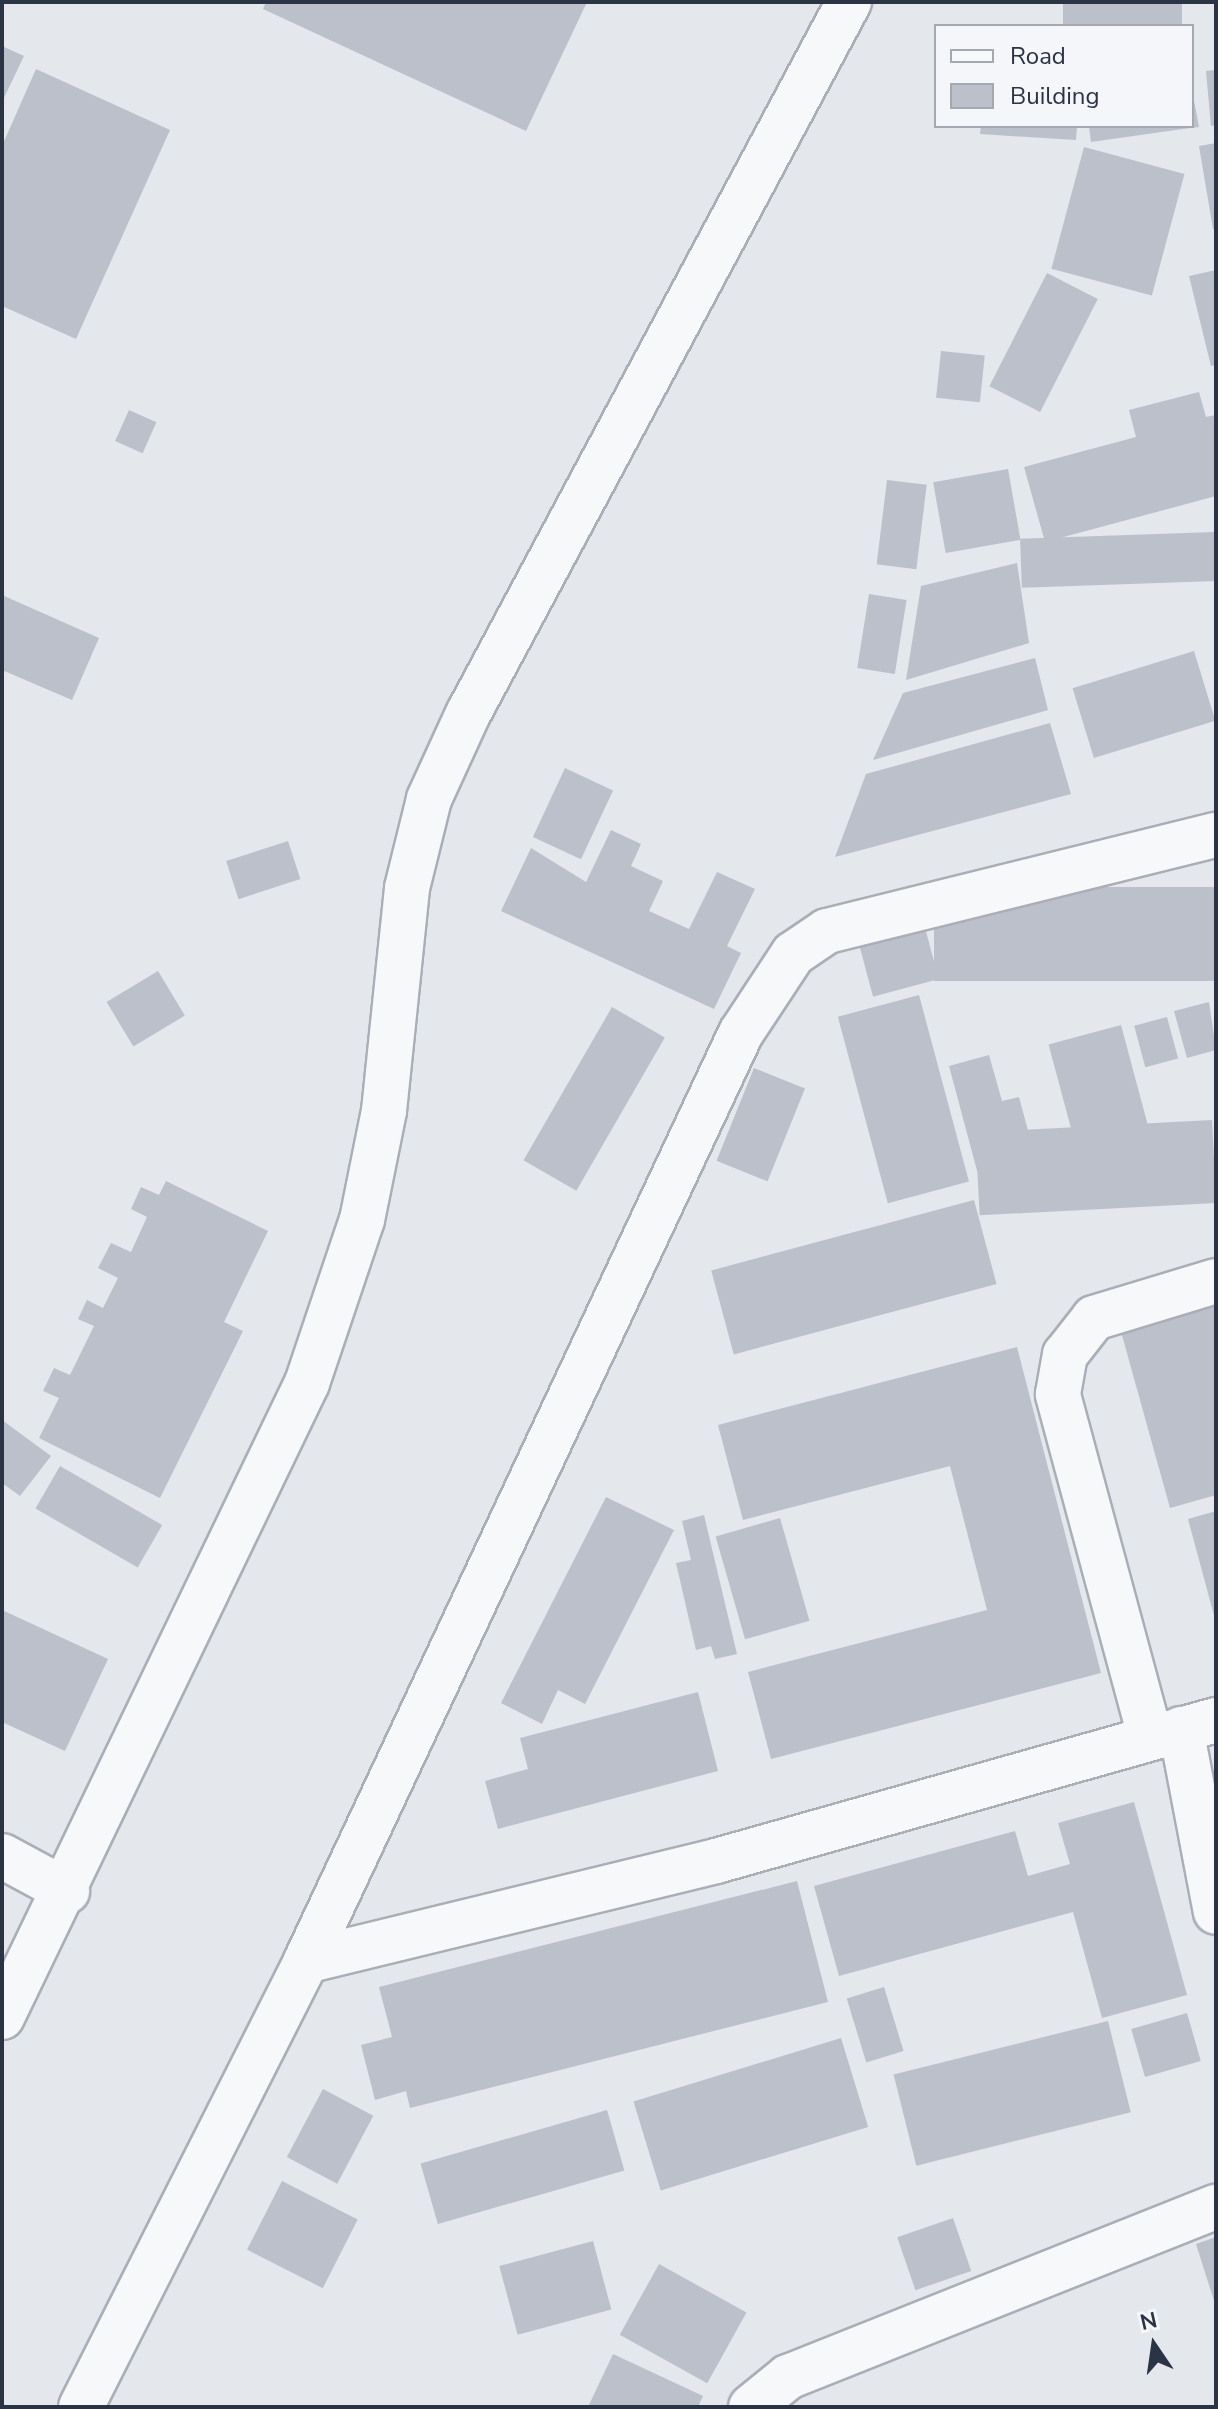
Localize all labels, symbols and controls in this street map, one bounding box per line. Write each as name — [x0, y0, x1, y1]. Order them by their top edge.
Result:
legend — [934, 24, 1194, 128]
text: Road — [1010, 40, 1066, 72]
text: Building — [1010, 80, 1100, 112]
north arrow — [1114, 2305, 1194, 2385]
text: N — [1137, 2305, 1160, 2338]

